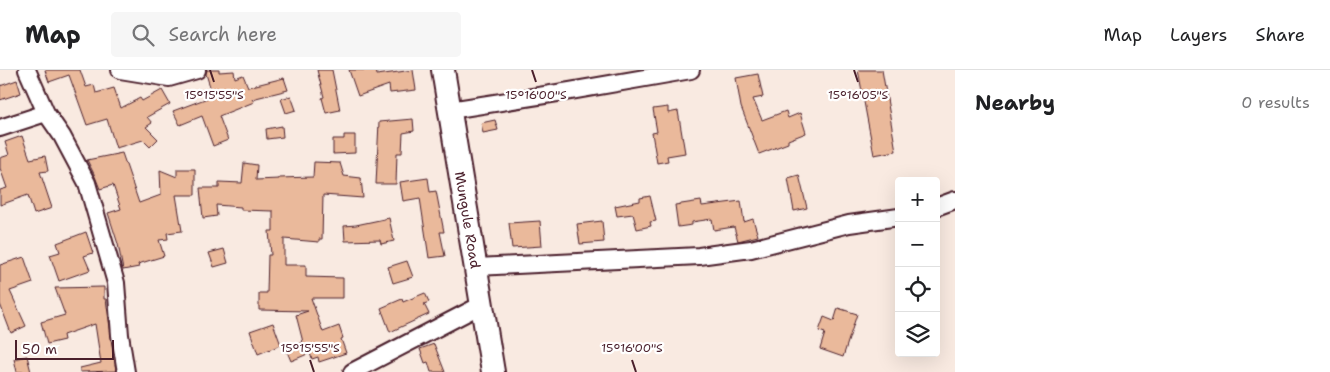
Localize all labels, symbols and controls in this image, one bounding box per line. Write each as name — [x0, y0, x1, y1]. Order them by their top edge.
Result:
search box — [111, 12, 461, 57]
text: Map — [25, 19, 81, 51]
icon: search — [129, 21, 157, 49]
text: Search here — [169, 22, 277, 47]
text: Map — [1104, 23, 1142, 47]
text: Layers — [1170, 23, 1227, 47]
text: Share — [1255, 23, 1305, 47]
text: 15°15'55"S — [184, 87, 244, 103]
text: 15°16'00"S — [505, 87, 567, 103]
text: 15°16'05"S — [828, 87, 888, 103]
text: Nearby — [975, 89, 1055, 117]
text: 0 results — [1241, 92, 1310, 113]
street label: Mungule Road — [451, 170, 485, 270]
map controls — [895, 177, 940, 357]
button: + — [895, 177, 940, 222]
button: − — [895, 222, 940, 267]
button: locate — [895, 267, 940, 312]
button: layers — [895, 312, 940, 357]
scale bar — [15, 337, 114, 360]
text: 50 m — [22, 340, 57, 358]
text: 15°15'55"S — [280, 340, 340, 356]
text: 15°16'00"S — [601, 340, 663, 356]

